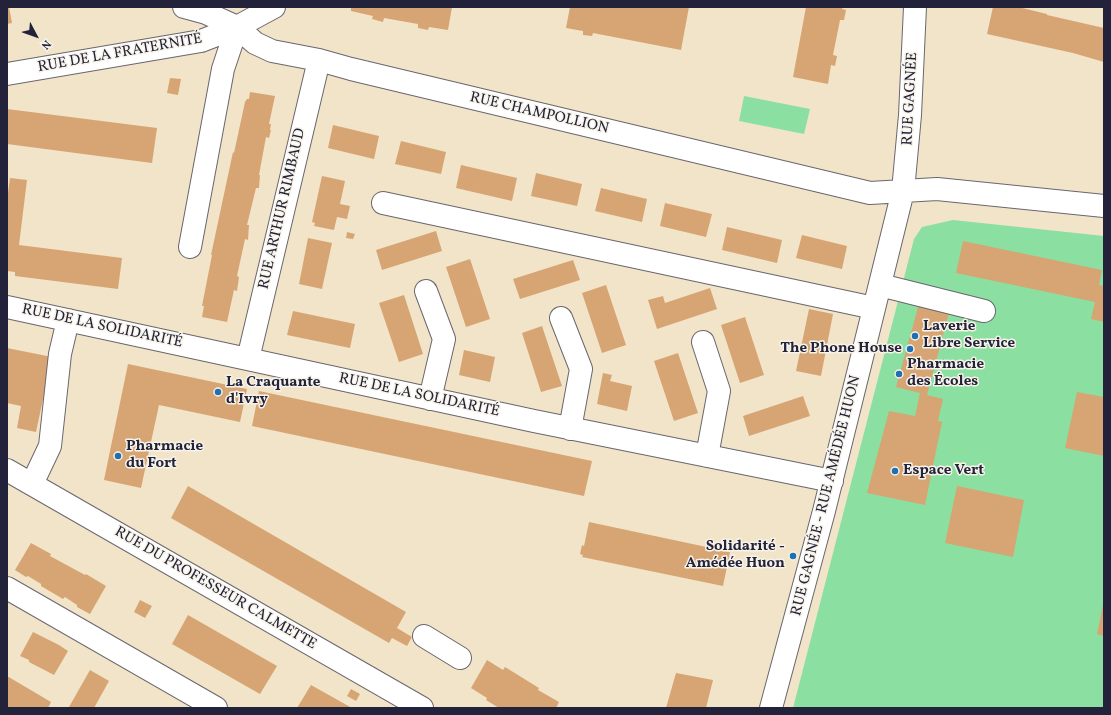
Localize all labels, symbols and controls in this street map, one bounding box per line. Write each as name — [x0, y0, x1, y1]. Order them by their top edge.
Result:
north arrow — [16, 16, 56, 56]
street label: RUE DE LA FRATERNITÉ — [36, 31, 204, 77]
street label: RUE GAGNÉE — [900, 52, 922, 146]
street label: RUE CHAMPOLLION — [468, 89, 610, 139]
street label: RUE ARTHUR RIMBAUD — [256, 127, 310, 291]
street label: RUE DE LA SOLIDARITÉ — [20, 301, 184, 353]
place label: Laverie Libre Service — [923, 318, 1015, 353]
marker: Laverie Libre Service — [910, 331, 920, 341]
place label: The Phone House — [780, 340, 902, 358]
marker: The Phone House — [905, 344, 915, 354]
place label: Pharmacie des Écoles — [907, 356, 984, 391]
marker: Pharmacie des Écoles — [894, 369, 904, 379]
street label: RUE DE LA SOLIDARITÉ — [337, 370, 501, 422]
place label: La Craquante d'Ivry — [226, 374, 321, 409]
street label: RUE GAGNÉE - RUE AMÉDÉE HUON — [788, 374, 866, 618]
marker: La Craquante d'Ivry — [213, 387, 223, 397]
place label: Pharmacie du Fort — [126, 438, 203, 473]
marker: Pharmacie du Fort — [113, 451, 123, 461]
place label: Espace Vert — [903, 462, 984, 480]
marker: Espace Vert — [890, 466, 900, 476]
street label: RUE DU PROFESSEUR CALMETTE — [111, 524, 319, 654]
place label: Solidarité - Amédée Huon — [686, 538, 785, 573]
marker: Solidarité - Amédée Huon — [788, 551, 798, 561]

